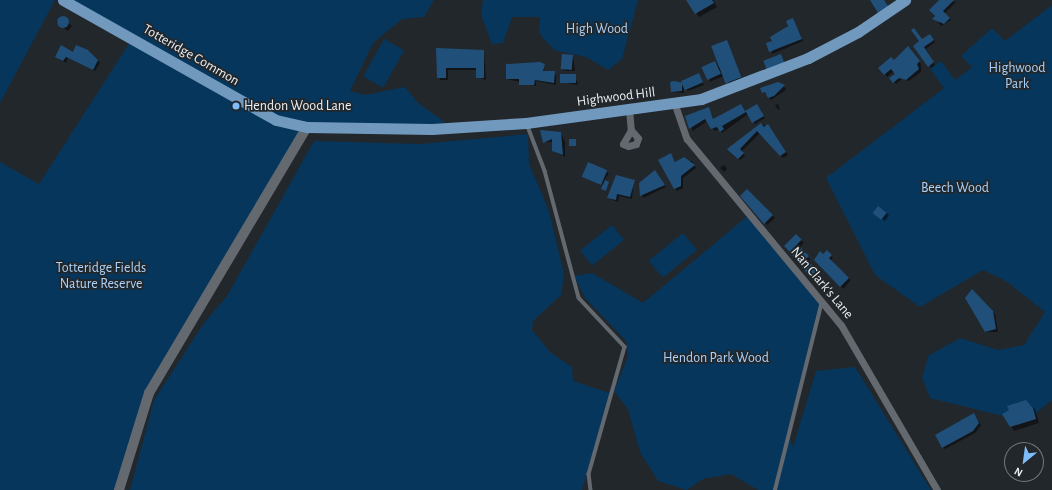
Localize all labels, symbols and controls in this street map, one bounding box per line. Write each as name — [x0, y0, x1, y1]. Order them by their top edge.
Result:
street label: Totteridge Common — [140, 21, 242, 89]
park label: High Wood — [566, 21, 628, 37]
park label: Highwood Park — [988, 60, 1046, 92]
street label: Highwood Hill — [576, 84, 656, 110]
place label: Hendon Wood Lane — [244, 98, 352, 114]
marker: Hendon Wood Lane — [231, 101, 241, 111]
park label: Beech Wood — [921, 180, 989, 196]
street label: Nan Clark's Lane — [787, 244, 857, 322]
park label: Totteridge Fields Nature Reserve — [56, 260, 146, 292]
park label: Hendon Park Wood — [663, 350, 769, 366]
north arrow — [1004, 442, 1044, 482]
text: N — [1012, 465, 1024, 479]

